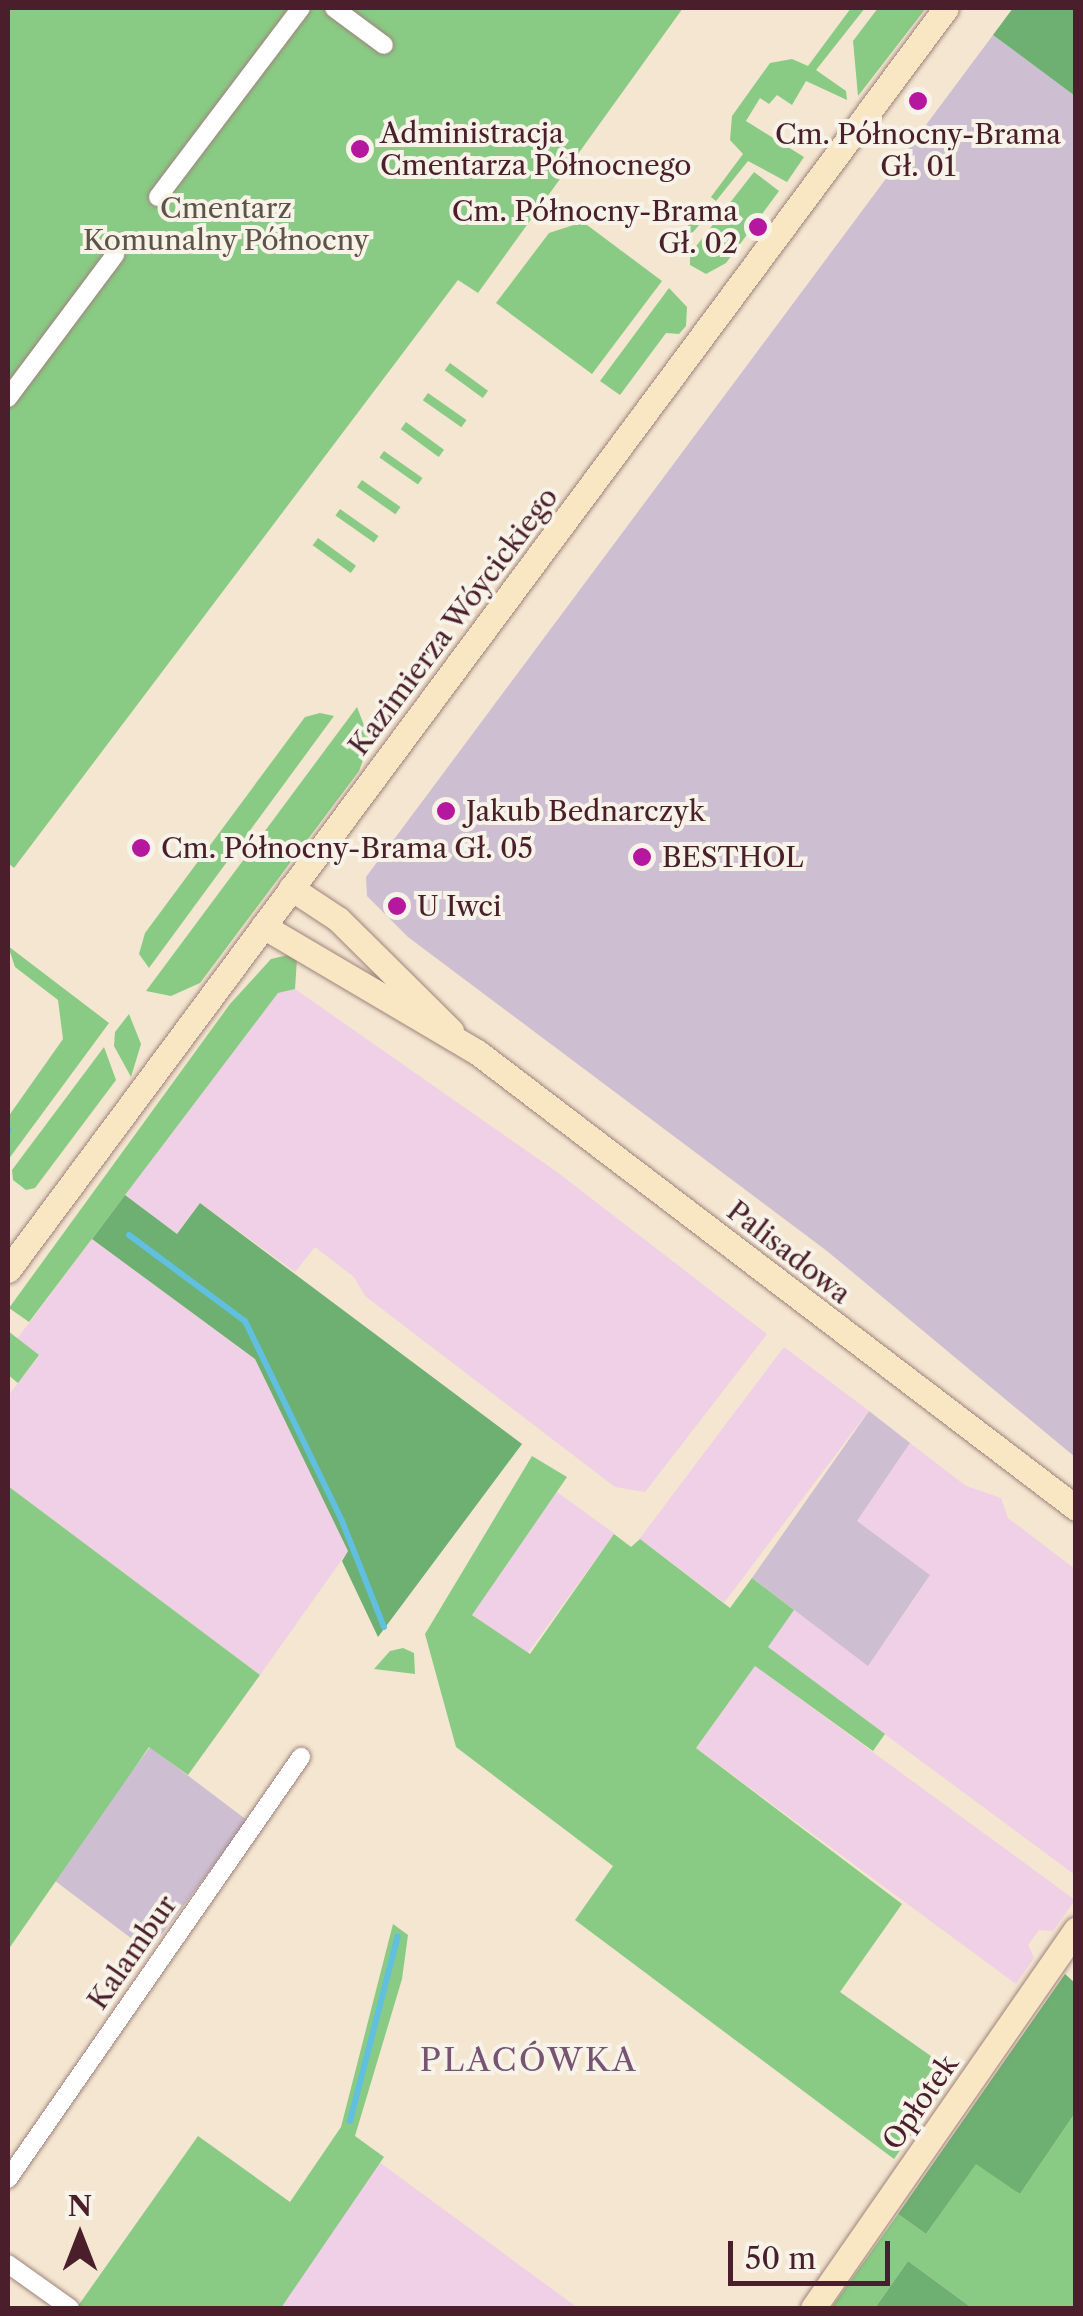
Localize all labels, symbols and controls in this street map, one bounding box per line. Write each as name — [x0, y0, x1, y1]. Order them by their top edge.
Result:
marker: Cm. Północny-Brama Gł. 01 — [907, 90, 929, 112]
place label: Administracja Cmentarza Północnego — [380, 116, 692, 182]
place label: Cm. Północny-Brama Gł. 01 — [775, 117, 1061, 183]
marker: Administracja Cmentarza Północnego — [349, 138, 371, 160]
park label: Cmentarz Komunalny Północny — [82, 191, 370, 257]
place label: Cm. Północny-Brama Gł. 02 — [452, 194, 738, 260]
marker: Cm. Północny-Brama Gł. 02 — [747, 216, 769, 238]
street label: Kazimierza Wóycickiego — [341, 480, 565, 762]
place label: Jakub Bednarczyk — [466, 794, 705, 828]
marker: Jakub Bednarczyk — [435, 800, 457, 822]
place label: Cm. Północny-Brama Gł. 05 — [161, 831, 533, 865]
marker: Cm. Północny-Brama Gł. 05 — [130, 837, 152, 859]
place label: BESTHOL — [662, 840, 804, 874]
marker: BESTHOL — [631, 846, 653, 868]
place label: U Iwci — [417, 889, 502, 923]
marker: U Iwci — [386, 895, 408, 917]
street label: Palisadowa — [721, 1193, 857, 1311]
street label: Kalambur — [80, 1888, 184, 2016]
district label: PLACÓWKA — [420, 2041, 638, 2079]
street label: Opłotek — [875, 2048, 965, 2156]
north arrow — [30, 2186, 130, 2286]
text: N — [68, 2189, 92, 2223]
scale bar — [733, 2221, 896, 2283]
text: 50 m — [745, 2240, 816, 2277]

